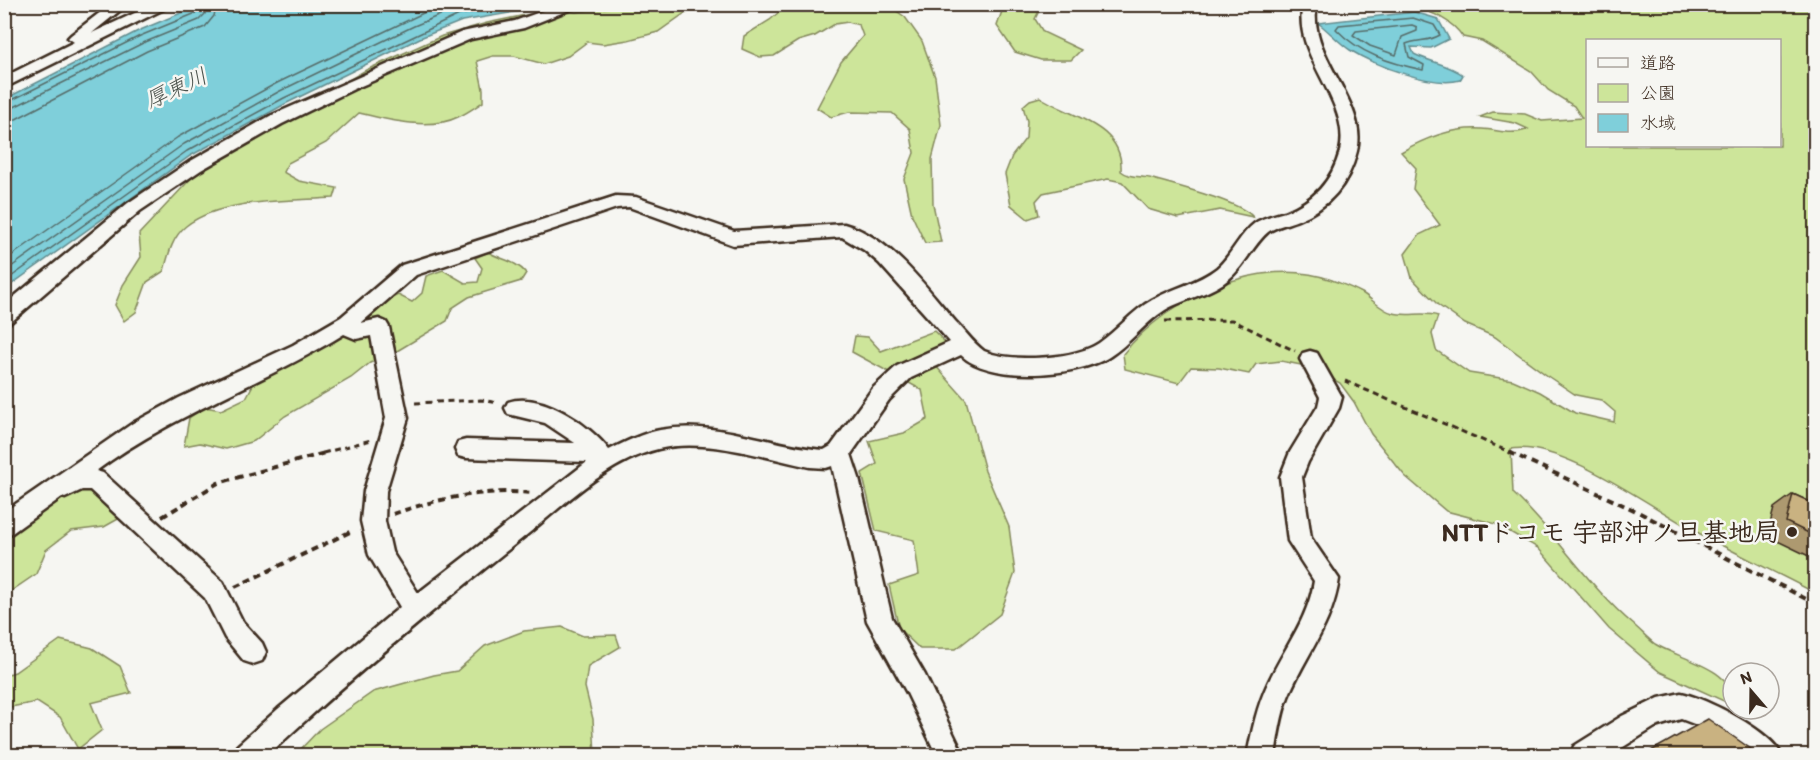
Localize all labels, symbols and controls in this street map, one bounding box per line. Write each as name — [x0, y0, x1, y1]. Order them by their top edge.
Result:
legend — [1586, 39, 1781, 147]
text: 道路 — [1640, 52, 1676, 74]
water label: 厚東川 — [140, 62, 212, 114]
text: 公園 — [1640, 82, 1676, 104]
text: 水域 — [1640, 112, 1676, 134]
place label: NTTドコモ 宇部沖ノ旦基地局 — [1441, 516, 1780, 548]
marker: NTTドコモ 宇部沖ノ旦基地局 — [1785, 525, 1799, 539]
north arrow — [1721, 661, 1781, 721]
text: N — [1738, 667, 1754, 688]

